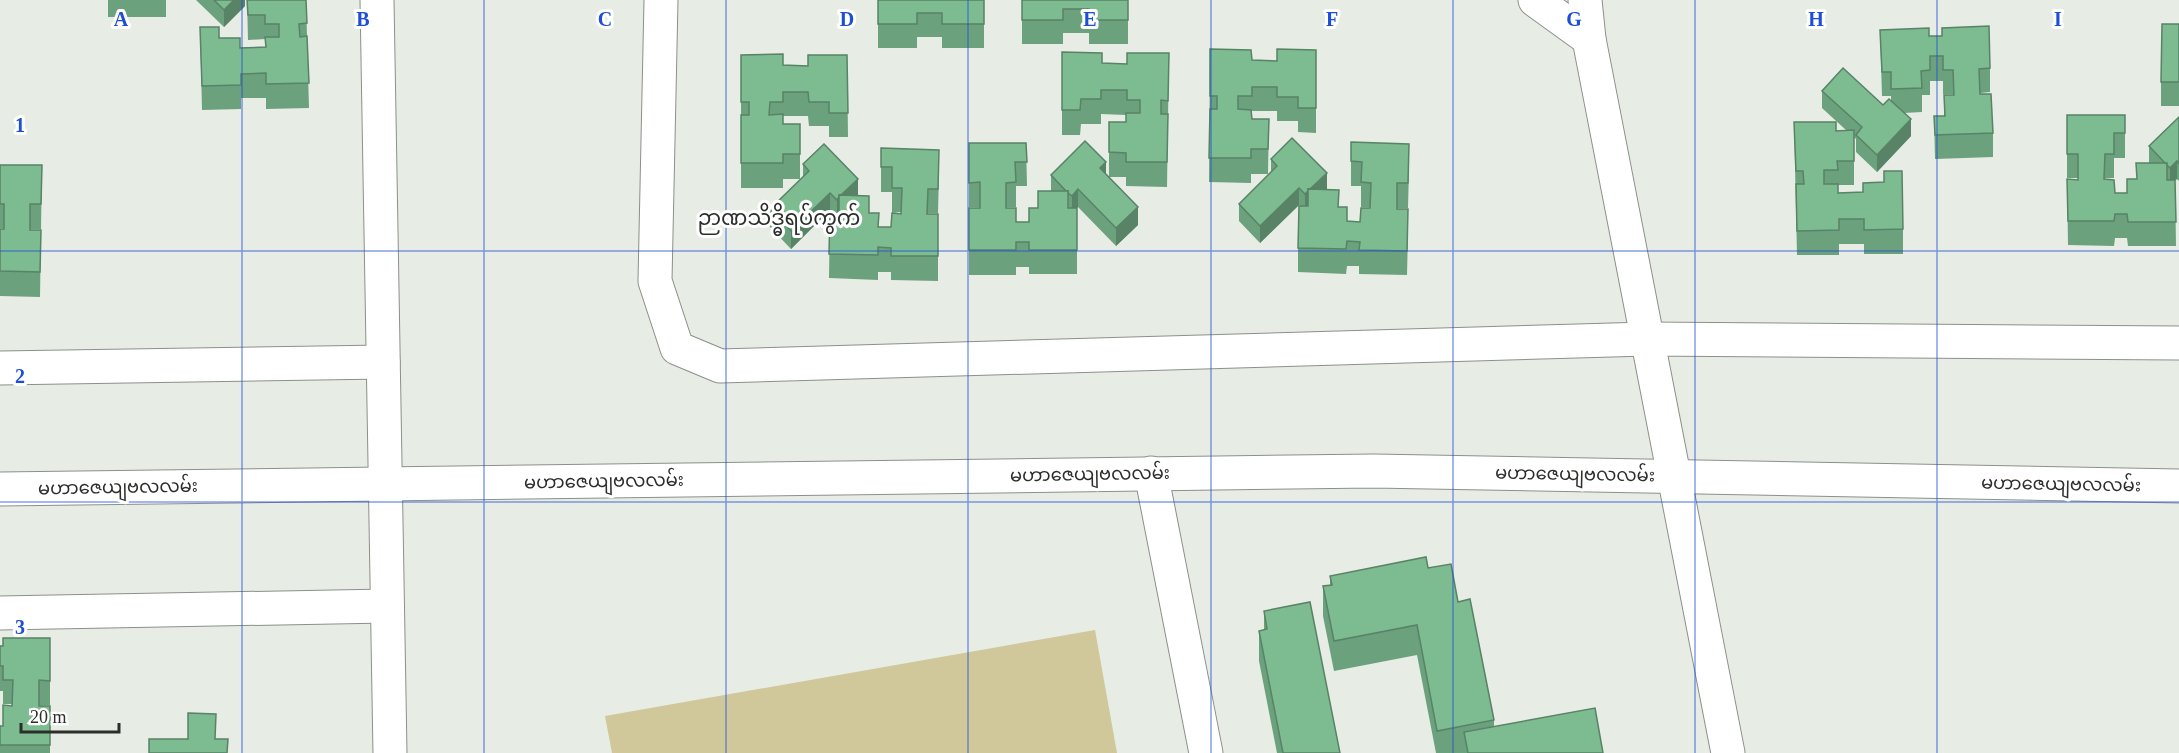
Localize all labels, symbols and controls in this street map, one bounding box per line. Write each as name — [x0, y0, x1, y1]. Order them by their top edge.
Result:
text: A — [114, 8, 129, 30]
text: B — [356, 8, 370, 30]
text: C — [598, 8, 612, 30]
text: D — [840, 8, 854, 30]
text: E — [1083, 8, 1097, 30]
text: F — [1326, 8, 1338, 30]
text: G — [1566, 8, 1582, 30]
text: H — [1808, 8, 1824, 30]
text: I — [2054, 8, 2062, 30]
text: 1 — [15, 114, 25, 136]
district label: ဉာဏသိဒ္ဓိရပ်ကွက် — [698, 202, 860, 236]
text: 2 — [15, 365, 25, 387]
street label: မဟာဇေယျဗလလမ်း — [1010, 460, 1170, 490]
street label: မဟာဇေယျဗလလမ်း — [1495, 460, 1655, 490]
street label: မဟာဇေယျဗလလမ်း — [524, 467, 684, 497]
street label: မဟာဇေယျဗလလမ်း — [1981, 470, 2141, 500]
street label: မဟာဇေယျဗလလမ်း — [38, 473, 198, 503]
text: 3 — [15, 616, 25, 638]
scale bar — [21, 696, 118, 734]
text: 20 m — [30, 707, 67, 727]

